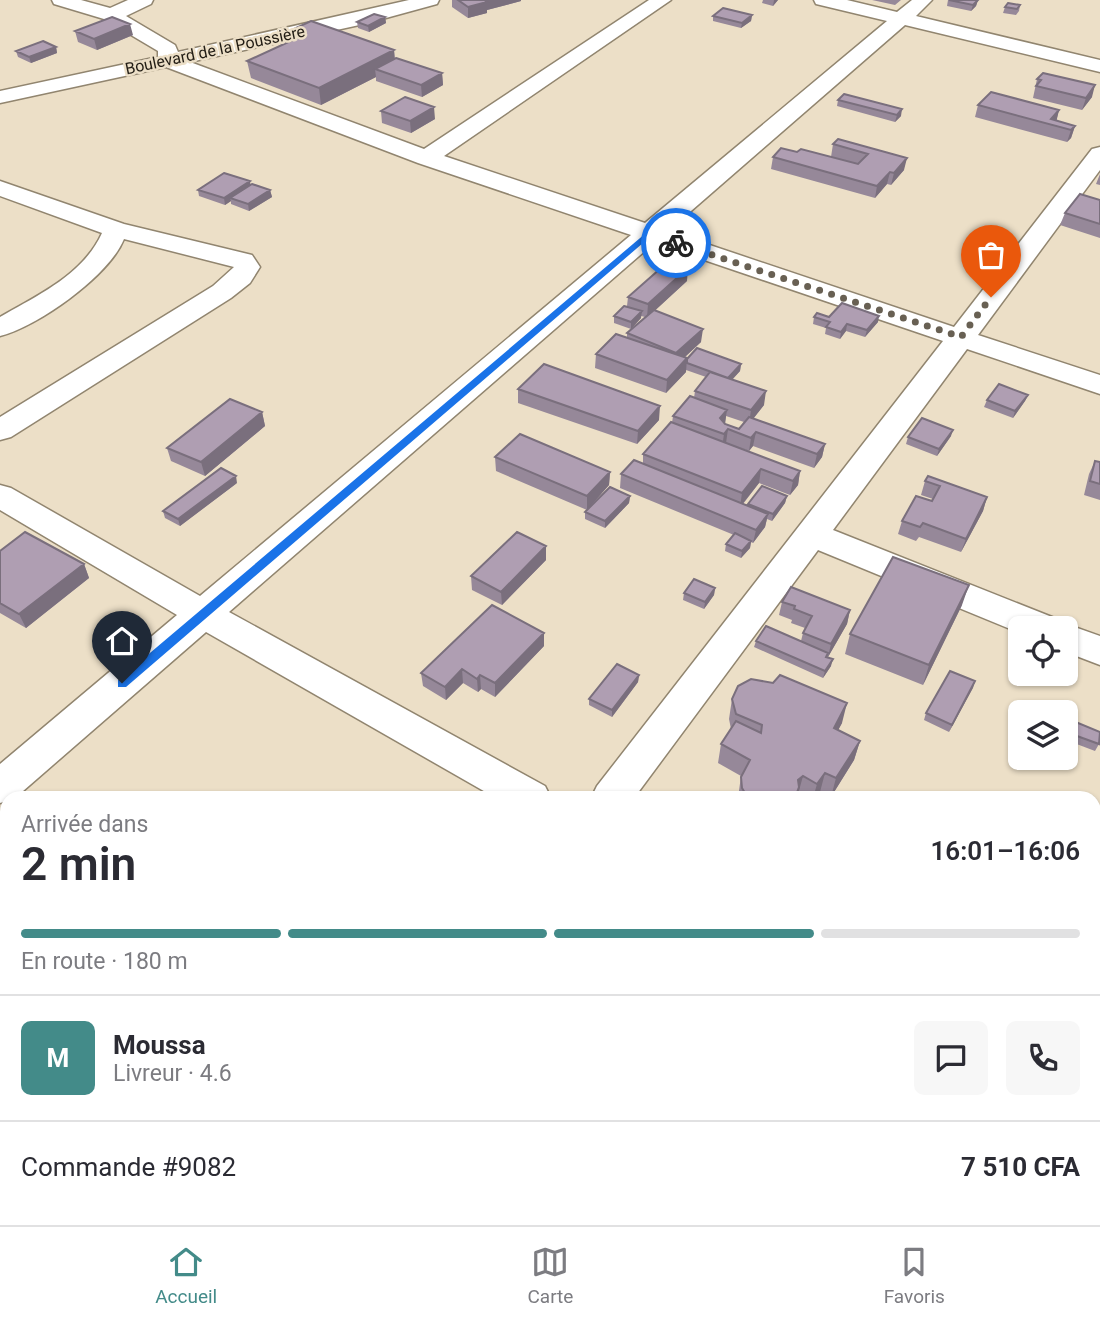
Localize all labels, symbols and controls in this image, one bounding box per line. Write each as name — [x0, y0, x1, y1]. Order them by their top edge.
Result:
street label: Boulevard de la Poussière — [123, 22, 307, 78]
courier — [641, 208, 711, 278]
icon: bike — [657, 224, 695, 262]
pin — [961, 225, 1021, 297]
icon: bag — [972, 236, 1010, 274]
pin — [92, 611, 152, 683]
map controls — [1008, 616, 1078, 770]
button: locate — [1008, 616, 1078, 686]
icon: home — [103, 622, 141, 660]
button: layers — [1008, 700, 1078, 770]
text: Arrivée dans — [21, 811, 148, 838]
text: 16:01–16:06 — [930, 836, 1080, 866]
text: 2 min — [21, 837, 136, 891]
text: En route · 180 m — [21, 948, 188, 975]
button: chat — [914, 1021, 988, 1095]
button: phone — [1006, 1021, 1080, 1095]
text: Moussa — [113, 1030, 206, 1060]
text: M — [47, 1043, 69, 1073]
text: Livreur · 4.6 — [113, 1060, 232, 1087]
text: Commande #9082 — [21, 1152, 236, 1182]
text: 7 510 CFA — [961, 1152, 1080, 1182]
tab: Accueil — [155, 1243, 217, 1308]
tab: Carte — [528, 1243, 573, 1308]
tab: Favoris — [884, 1243, 945, 1308]

